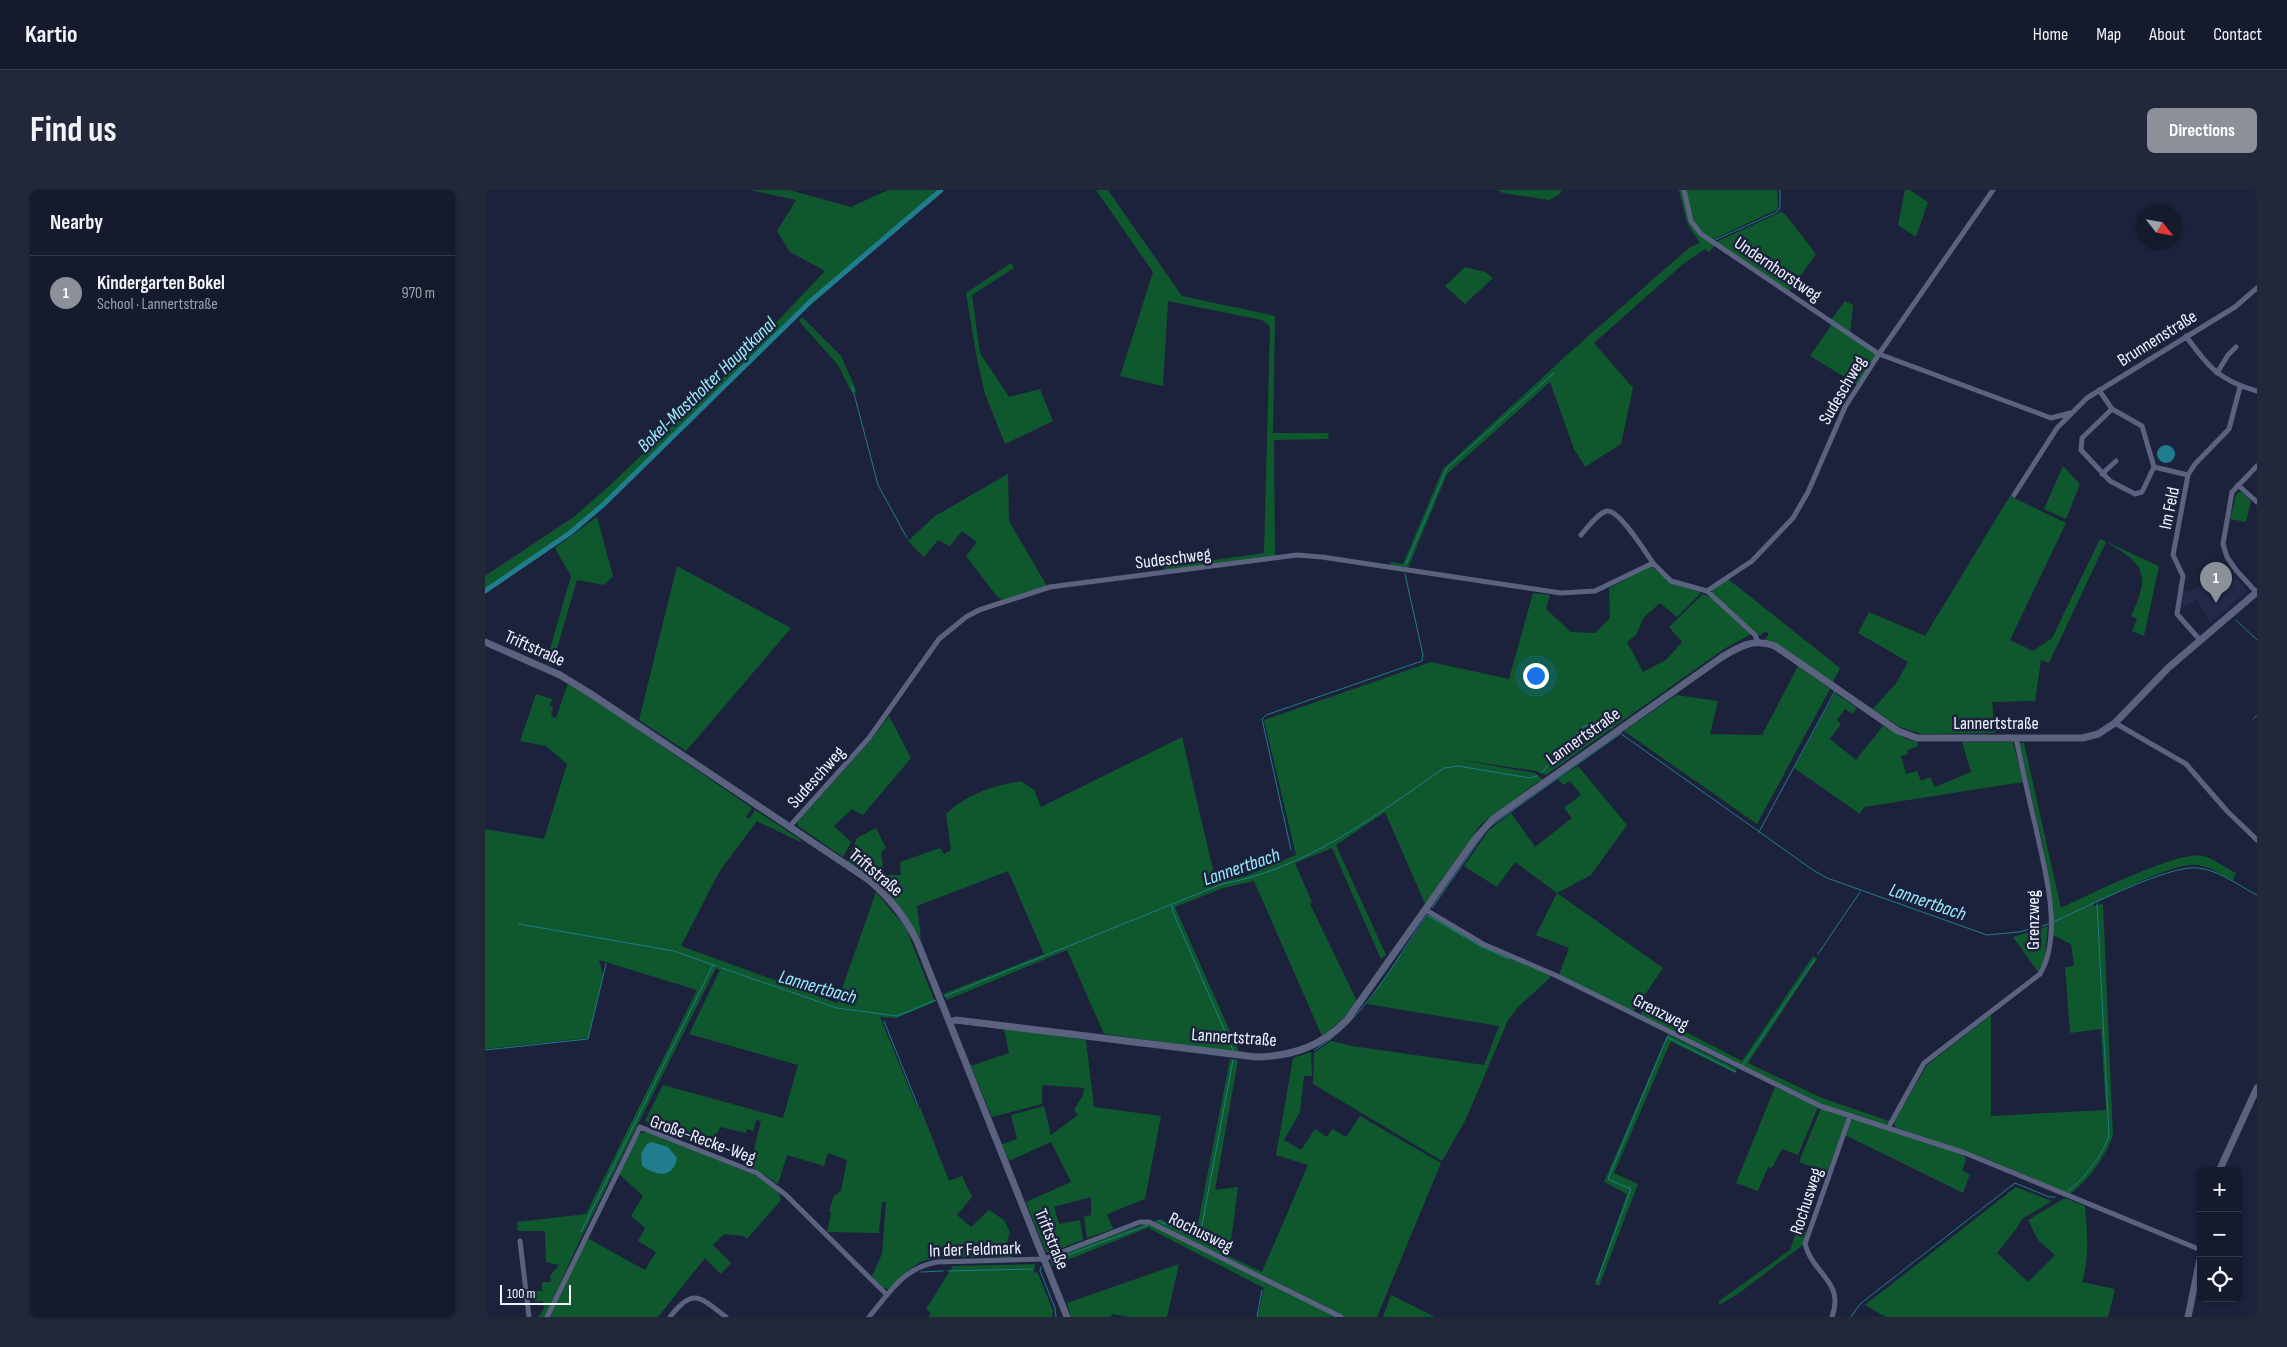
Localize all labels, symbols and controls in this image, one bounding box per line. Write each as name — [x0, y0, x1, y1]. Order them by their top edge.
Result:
text: Kartio — [25, 20, 77, 49]
text: Home — [2033, 24, 2068, 45]
text: Map — [2096, 24, 2121, 45]
text: About — [2149, 24, 2185, 45]
text: Contact — [2213, 24, 2262, 45]
button: Directions — [2147, 108, 2257, 153]
text: Find us — [30, 109, 117, 152]
north arrow — [2137, 205, 2182, 250]
text: Nearby — [50, 210, 103, 235]
street label: Undernhorstweg — [1730, 233, 1825, 306]
text: Kindergarten Bokel — [97, 272, 225, 295]
text: 1 — [63, 284, 69, 303]
text: 970 m — [402, 284, 435, 303]
text: School · Lannertstraße — [97, 295, 218, 314]
street label: Brunnenstraße — [2114, 306, 2201, 371]
water label: Bokel-Mastholter Hauptkanal — [633, 313, 782, 457]
street label: Sudeschweg — [1814, 352, 1870, 428]
street label: Im Feld — [2155, 485, 2184, 531]
street label: Sudeschweg — [1134, 543, 1212, 574]
pin: 1 — [2200, 562, 2232, 603]
street label: Triftstraße — [501, 626, 568, 671]
your location — [1523, 663, 1549, 689]
street label: Lannertstraße — [1542, 703, 1624, 770]
street label: Lannertstraße — [1953, 713, 2039, 734]
street label: Sudeschweg — [783, 742, 850, 813]
street label: Triftstraße — [845, 844, 907, 901]
water label: Lannertbach — [1200, 844, 1283, 891]
water label: Lannertbach — [1886, 879, 1969, 926]
street label: Grenzweg — [2023, 890, 2044, 950]
water label: Lannertbach — [776, 965, 859, 1009]
street label: Grenzweg — [1629, 990, 1692, 1035]
street label: Lannertstraße — [1191, 1024, 1277, 1051]
street label: Große-Recke-Weg — [647, 1111, 759, 1168]
street label: Rochusweg — [1786, 1165, 1827, 1237]
map controls — [2197, 1167, 2242, 1302]
button: + — [2197, 1167, 2242, 1212]
street label: Triftstraße — [1030, 1206, 1073, 1273]
street label: Rochusweg — [1165, 1208, 1236, 1257]
button: − — [2197, 1212, 2242, 1257]
street label: In der Feldmark — [929, 1237, 1022, 1262]
button: locate — [2197, 1257, 2242, 1302]
scale bar — [500, 1282, 571, 1305]
text: 100 m — [507, 1285, 536, 1302]

